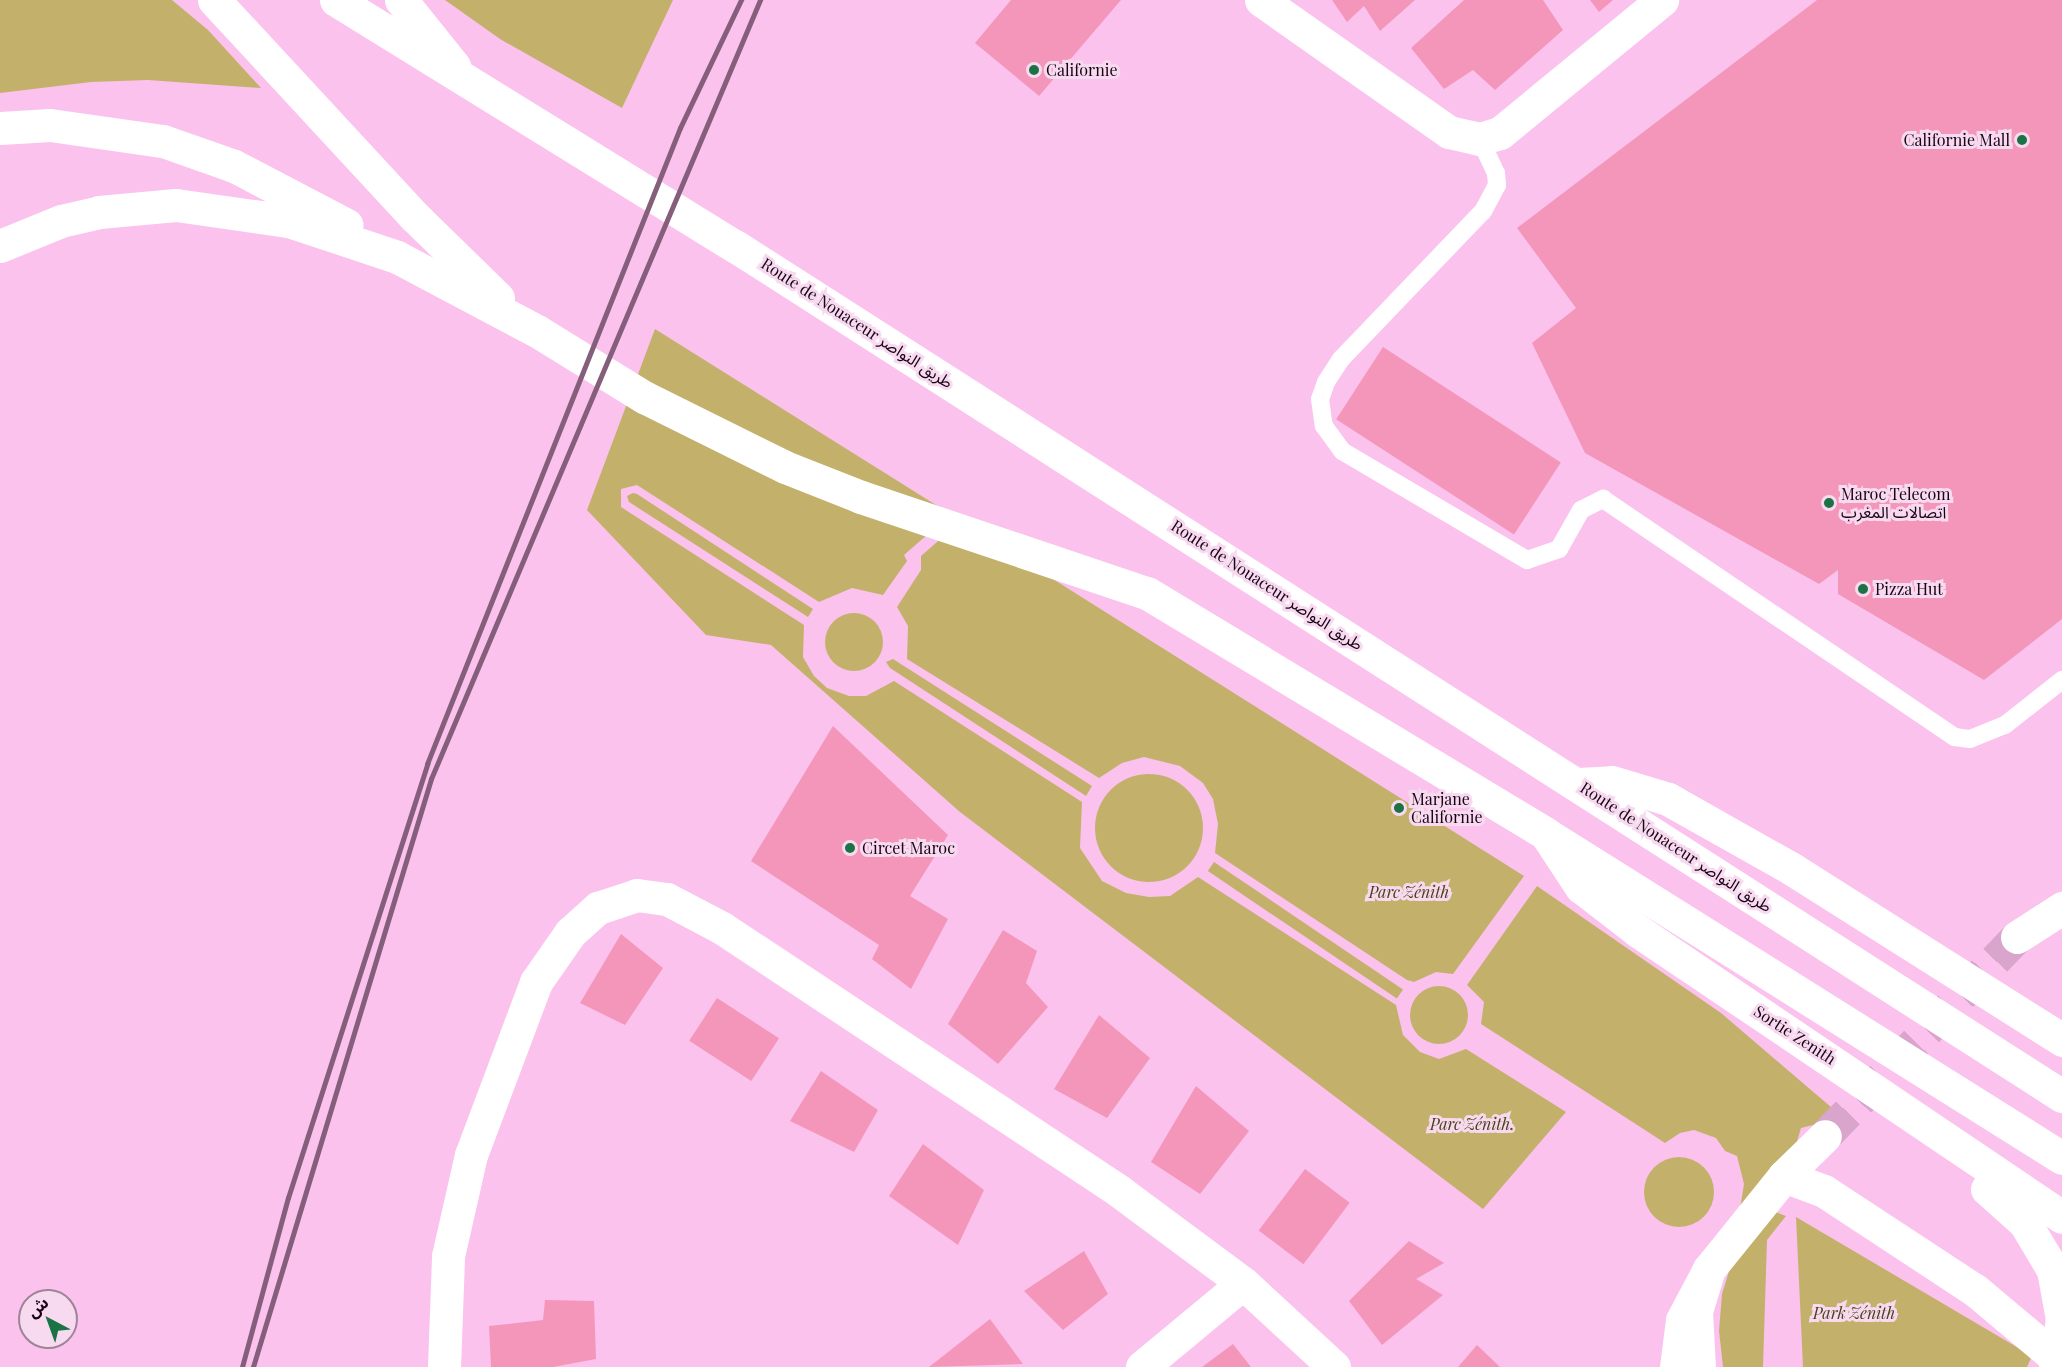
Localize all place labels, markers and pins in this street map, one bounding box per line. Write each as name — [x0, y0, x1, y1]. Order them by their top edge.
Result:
place label: Californie — [1046, 60, 1118, 80]
marker: Californie — [1027, 63, 1041, 77]
place label: Californie Mall — [1904, 130, 2010, 150]
marker: Californie Mall — [2015, 133, 2029, 147]
place label: Maroc Telecom اتصالات المغرب — [1841, 484, 1951, 522]
marker: Maroc Telecom اتصالات المغرب — [1822, 496, 1836, 510]
place label: Pizza Hut — [1875, 579, 1943, 599]
marker: Pizza Hut — [1856, 582, 1870, 596]
place label: Marjane Californie — [1411, 789, 1483, 827]
marker: Marjane Californie — [1392, 801, 1406, 815]
place label: Circet Maroc — [862, 838, 955, 858]
marker: Circet Maroc — [843, 841, 857, 855]

